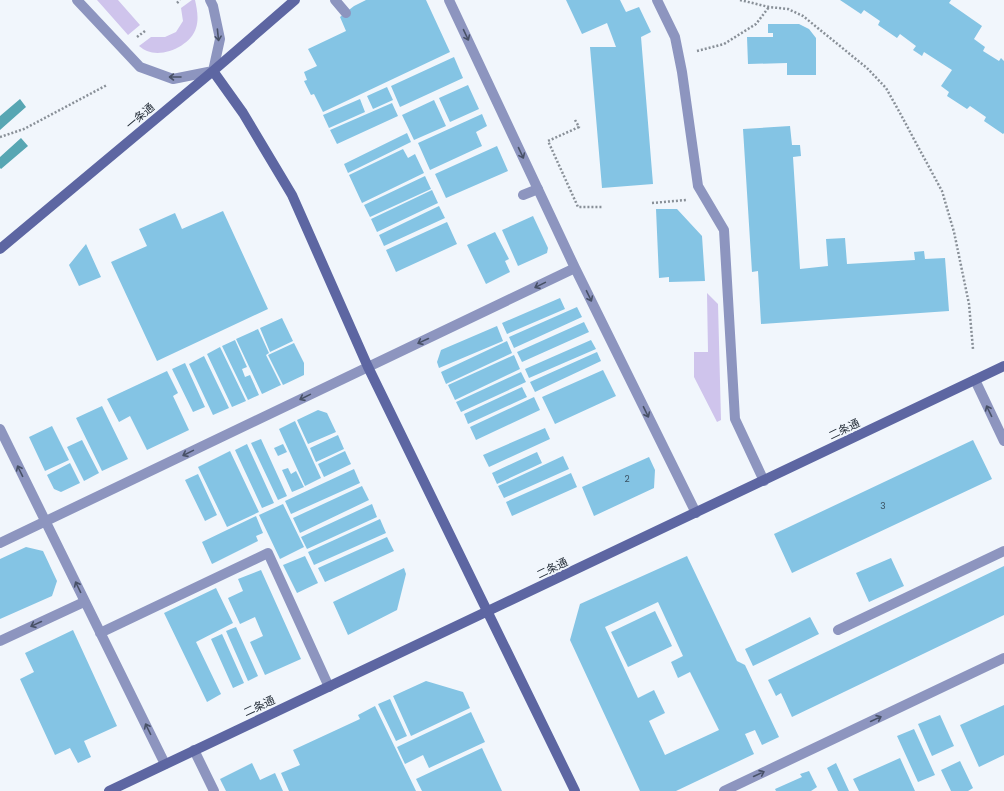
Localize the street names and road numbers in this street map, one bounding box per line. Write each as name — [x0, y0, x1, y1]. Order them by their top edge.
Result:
street label: 一条通 — [122, 99, 158, 133]
street label: 二条通 — [826, 415, 862, 443]
street label: 二条通 — [534, 554, 570, 582]
street label: 二条通 — [241, 692, 277, 720]

